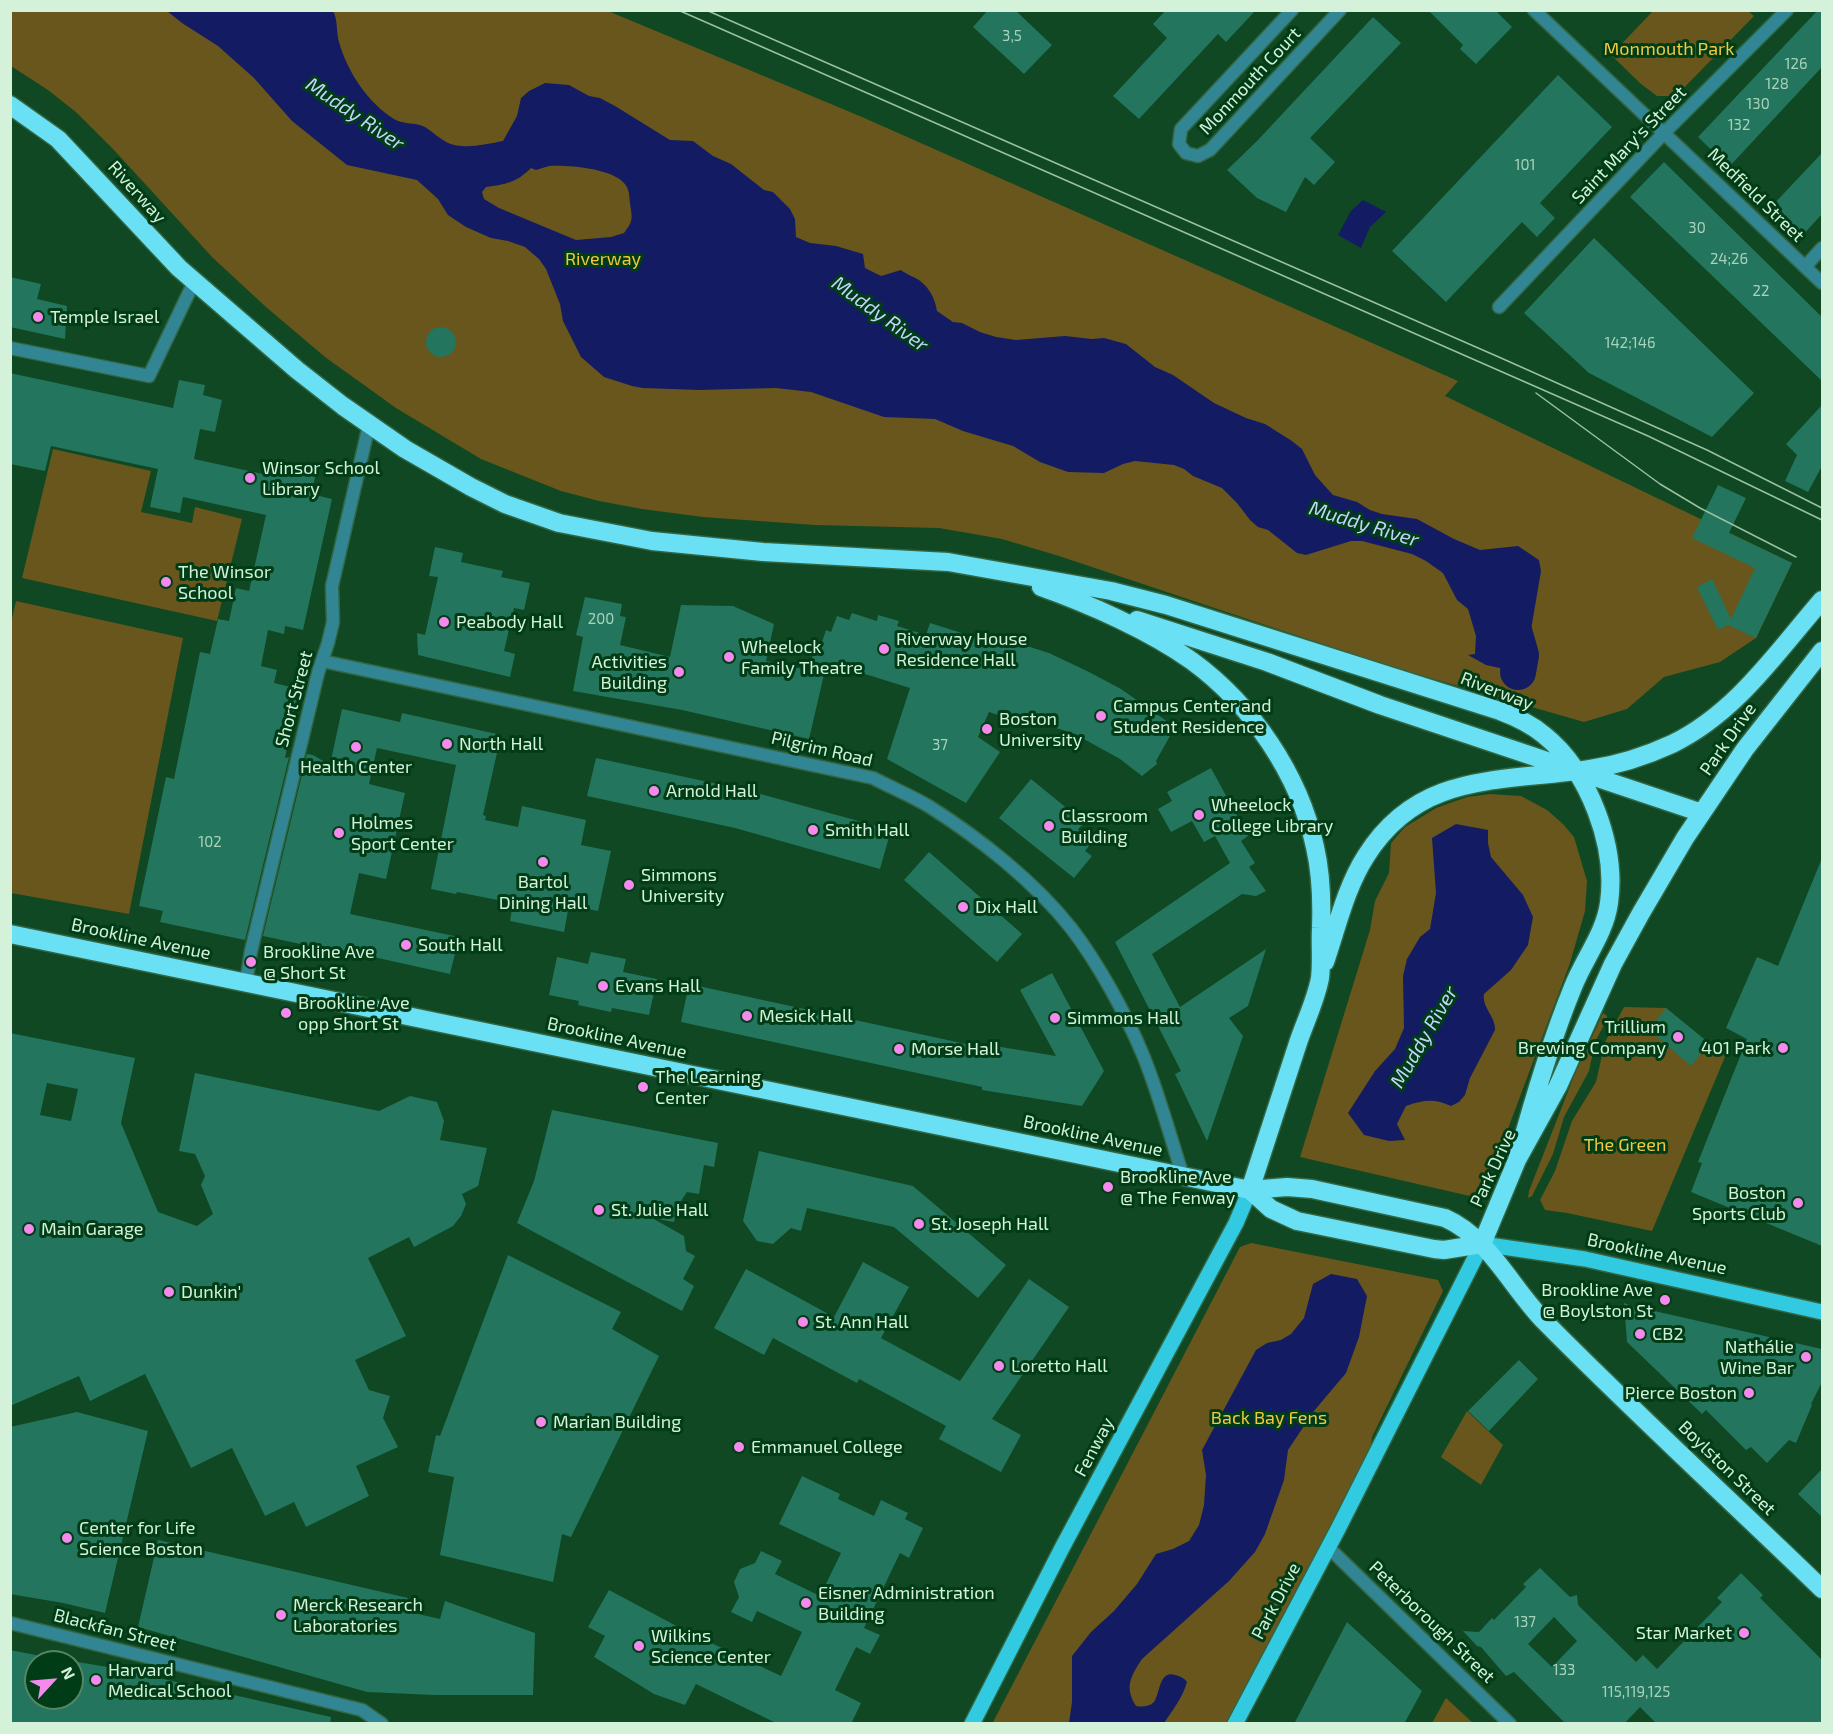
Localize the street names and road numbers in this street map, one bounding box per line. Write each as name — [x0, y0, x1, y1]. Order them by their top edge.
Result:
street label: Monmouth Court — [1195, 23, 1305, 139]
street label: Saint Mary's Street — [1567, 82, 1691, 208]
street label: Medfield Street — [1703, 143, 1809, 247]
street label: Riverway — [104, 157, 170, 227]
street label: Short Street — [271, 648, 317, 750]
street label: Riverway — [1458, 667, 1536, 715]
street label: Park Drive — [1695, 699, 1761, 779]
street label: Pilgrim Road — [769, 727, 875, 771]
street label: Brookline Avenue — [69, 914, 213, 964]
street label: Brookline Avenue — [545, 1013, 689, 1063]
street label: Brookline Avenue — [1021, 1111, 1165, 1161]
street label: Park Drive — [1466, 1126, 1520, 1210]
street label: Brookline Avenue — [1585, 1229, 1729, 1279]
street label: Fenway — [1070, 1414, 1118, 1480]
street label: Boylston Street — [1674, 1416, 1780, 1520]
street label: Peterborough Street — [1365, 1556, 1499, 1688]
street label: Park Drive — [1247, 1559, 1305, 1643]
street label: Blackfan Street — [51, 1604, 179, 1656]

